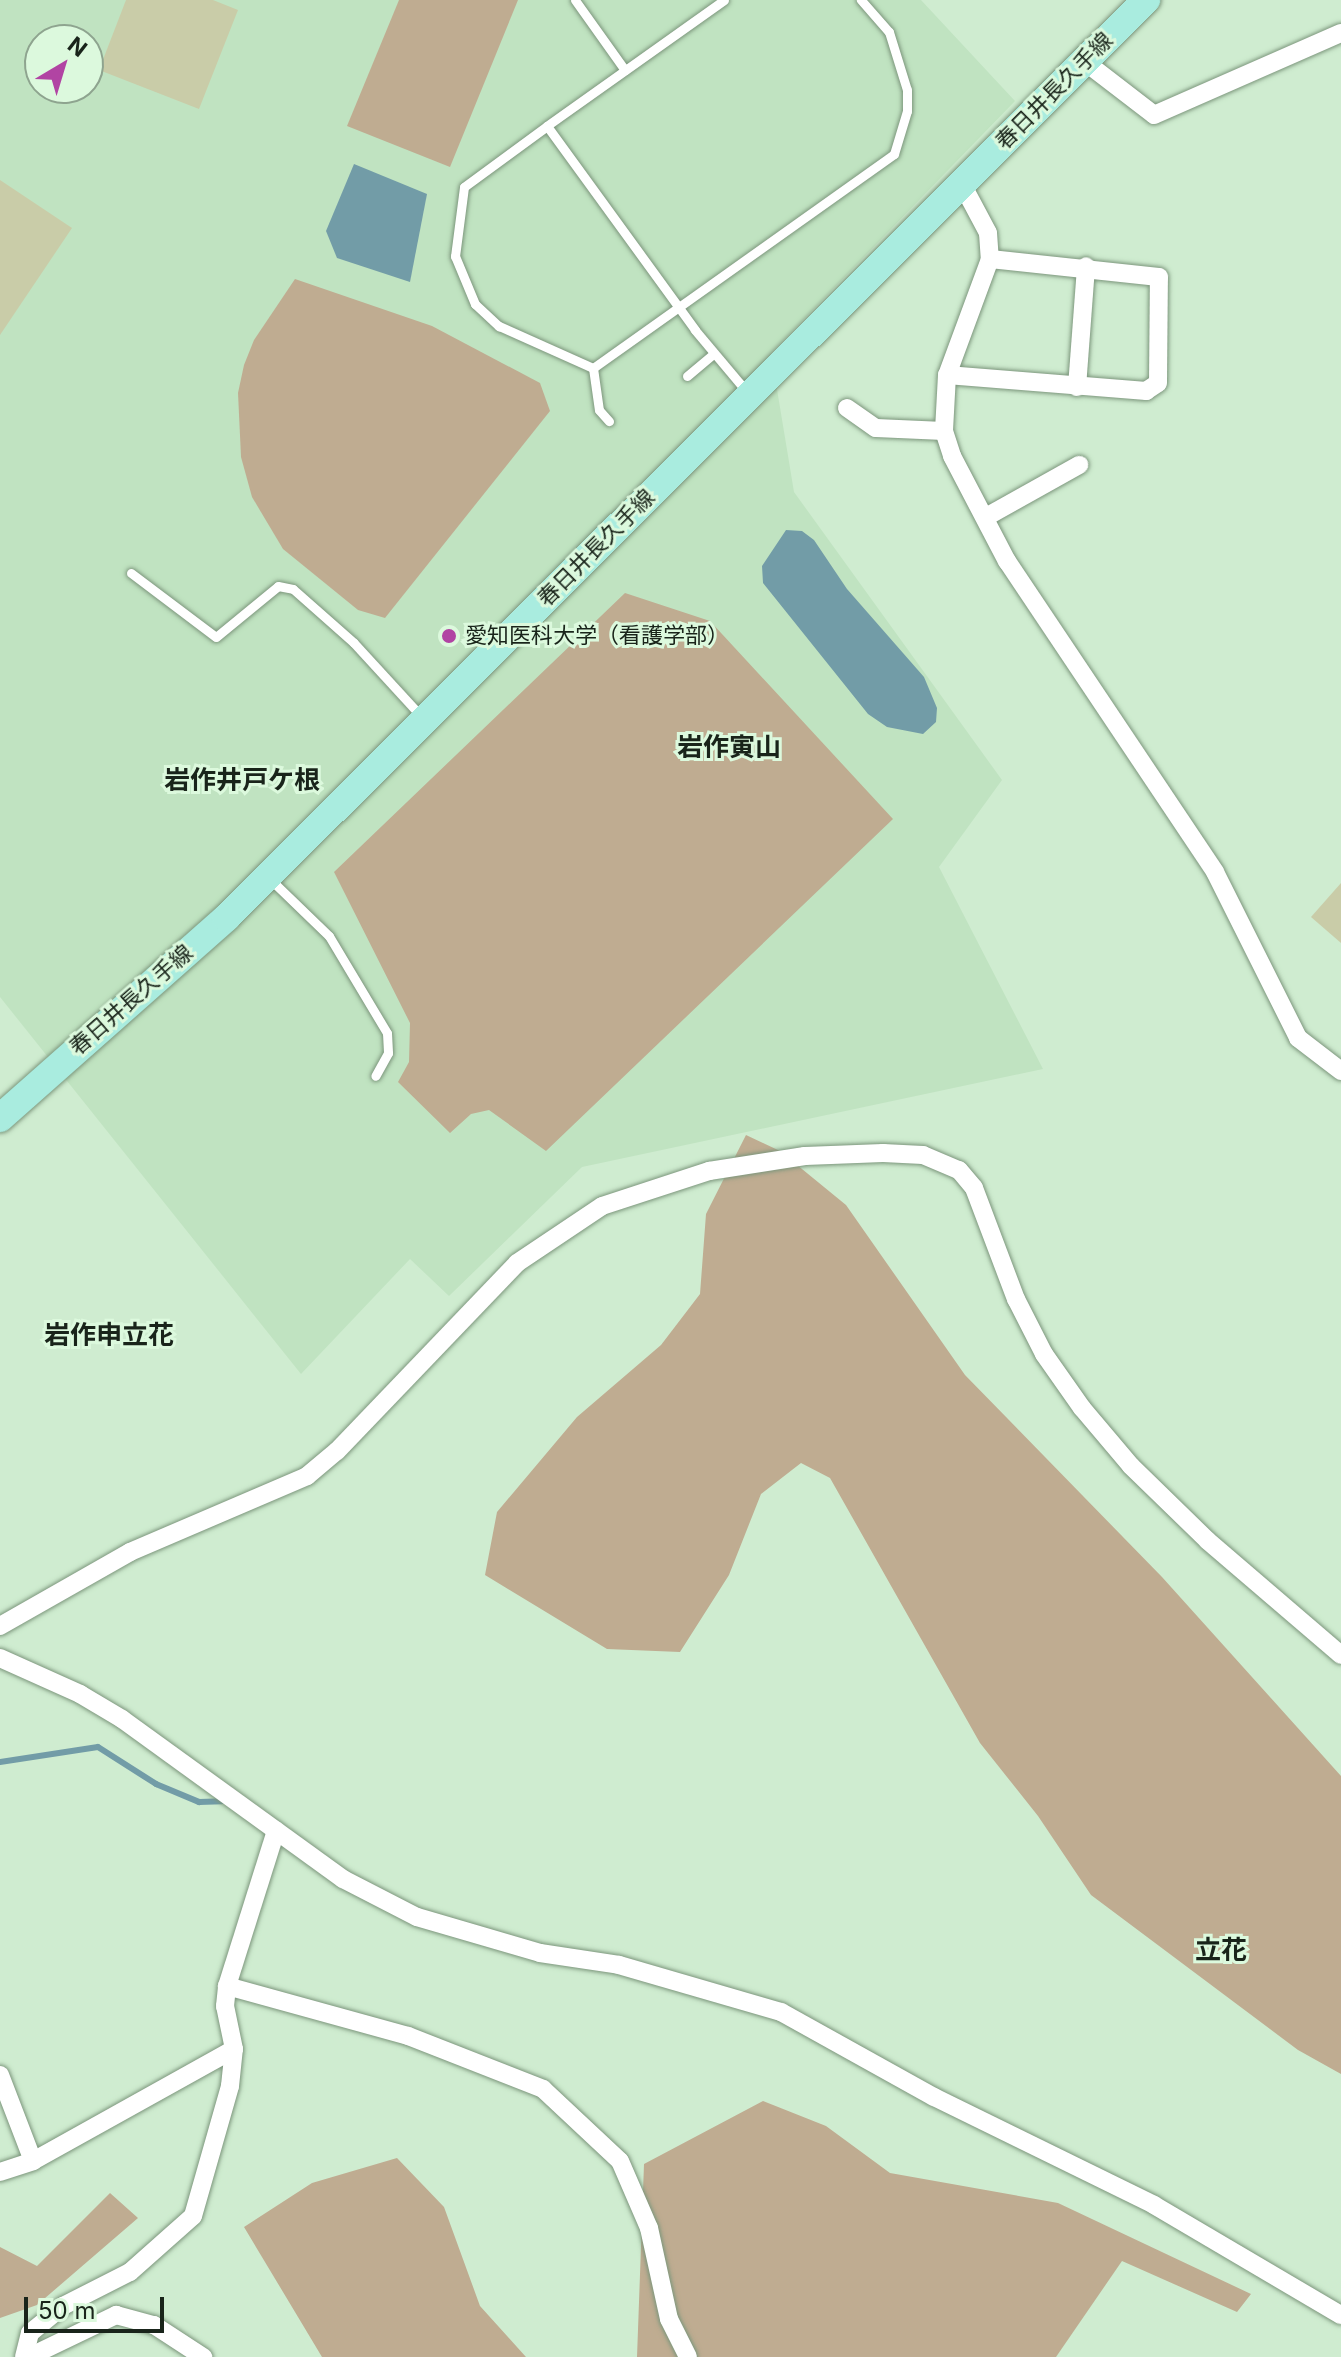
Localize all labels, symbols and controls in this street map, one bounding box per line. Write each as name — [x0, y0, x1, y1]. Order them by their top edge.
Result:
north arrow — [24, 24, 104, 104]
street label: 春日井長久手線 — [990, 27, 1118, 155]
text: N — [63, 31, 92, 62]
street label: 春日井長久手線 — [532, 484, 660, 612]
place label: 愛知医科大学（看護学部） — [465, 623, 729, 649]
marker: 愛知医科大学（看護学部） — [440, 627, 458, 645]
district label: 岩作寅山 — [677, 731, 781, 763]
district label: 岩作井戸ケ根 — [164, 764, 320, 796]
street label: 春日井長久手線 — [64, 940, 198, 1060]
district label: 岩作申立花 — [44, 1319, 174, 1351]
district label: 立花 — [1195, 1934, 1247, 1966]
scale bar — [28, 2281, 168, 2331]
text: 50 m — [38, 2296, 96, 2325]

